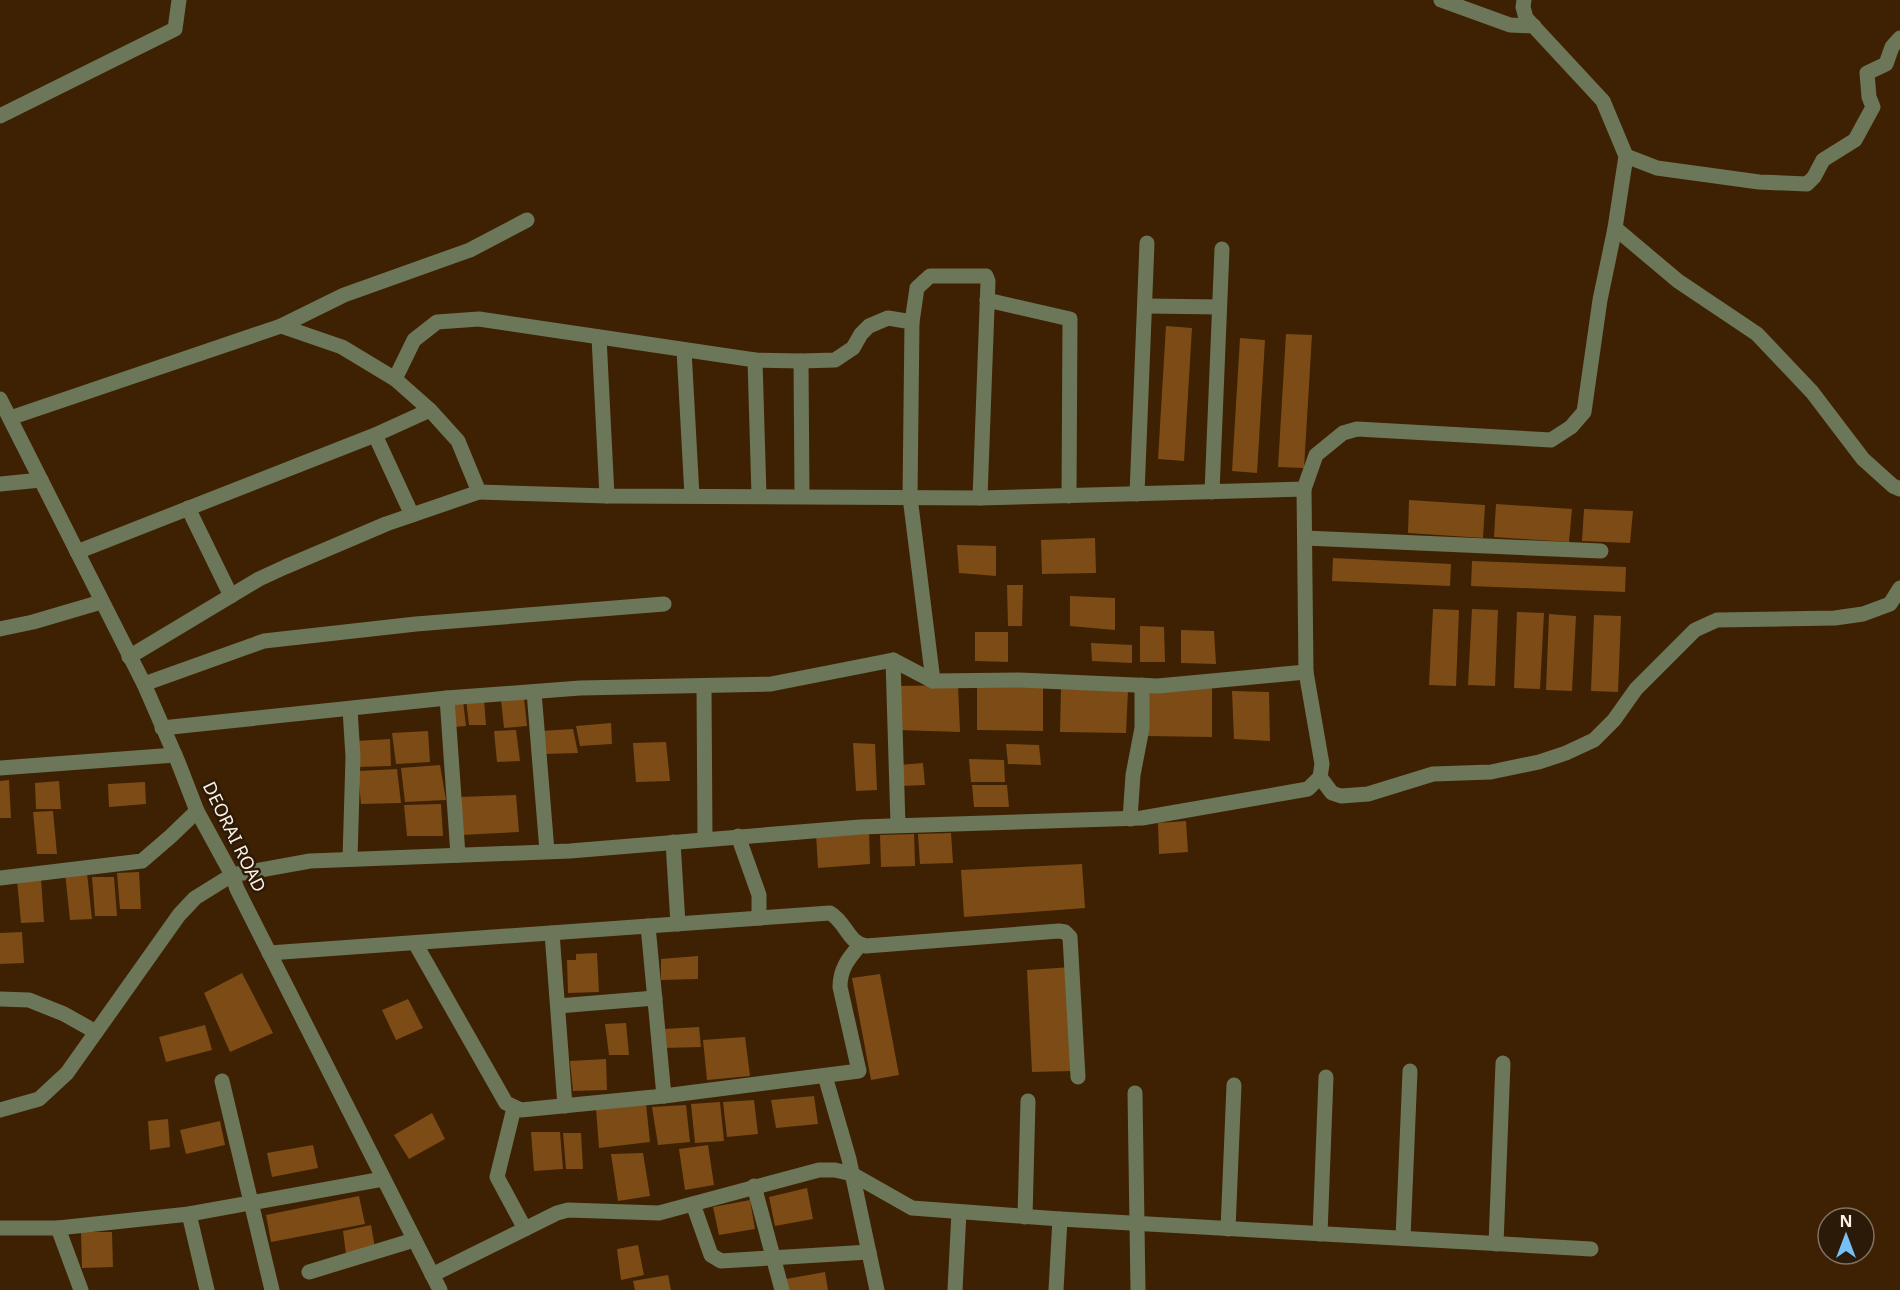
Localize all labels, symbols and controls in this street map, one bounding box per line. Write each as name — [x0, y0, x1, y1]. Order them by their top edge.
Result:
street label: DEORAI ROAD — [198, 777, 272, 896]
north arrow — [1816, 1206, 1876, 1266]
text: N — [1839, 1210, 1853, 1232]

